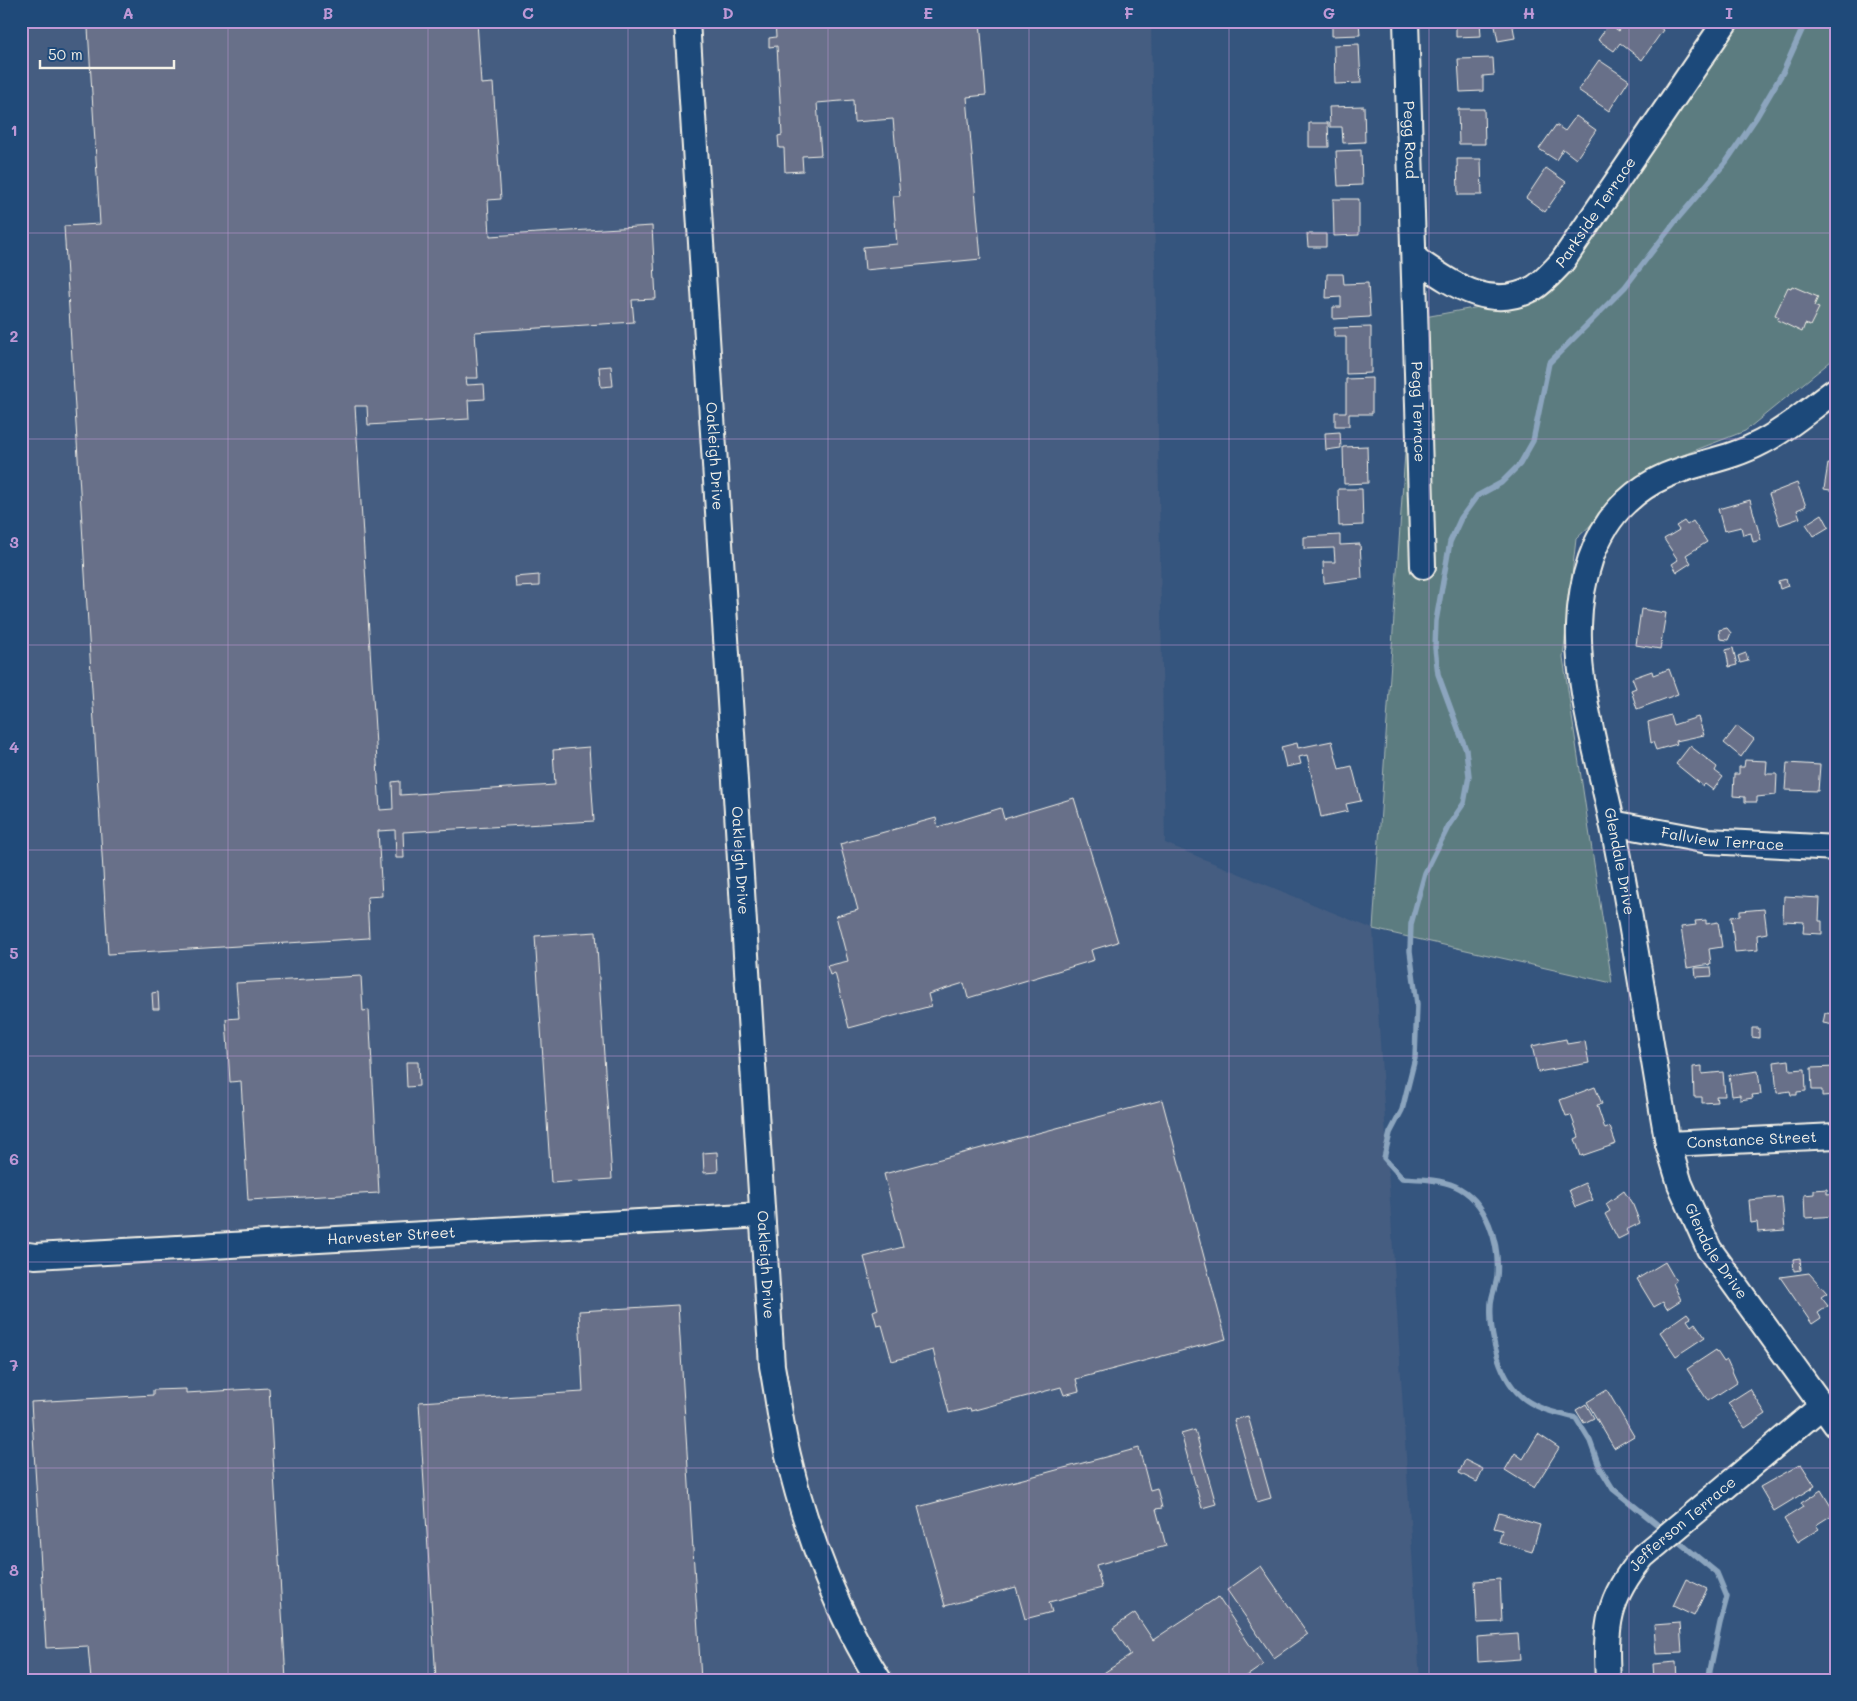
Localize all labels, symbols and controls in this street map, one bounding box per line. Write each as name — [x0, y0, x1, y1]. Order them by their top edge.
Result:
text: A — [122, 2, 134, 23]
text: B — [323, 2, 333, 23]
text: C — [522, 2, 534, 23]
text: D — [722, 2, 734, 23]
text: E — [923, 2, 933, 23]
text: F — [1124, 2, 1134, 23]
text: G — [1323, 2, 1335, 23]
text: H — [1523, 2, 1535, 23]
text: I — [1725, 2, 1733, 23]
scale bar — [40, 38, 174, 70]
text: 50 m — [48, 44, 83, 64]
street label: Pegg Road — [1399, 101, 1422, 179]
text: 1 — [10, 119, 18, 140]
street label: Parkside Terrace — [1551, 152, 1640, 272]
text: 2 — [10, 325, 19, 346]
street label: Pegg Terrace — [1408, 361, 1431, 463]
street label: Oakleigh Drive — [702, 401, 729, 511]
text: 3 — [9, 531, 19, 552]
text: 4 — [9, 736, 19, 757]
street label: Oakleigh Drive — [728, 805, 754, 915]
street label: Glendale Drive — [1600, 806, 1640, 916]
street label: Fallview Terrace — [1660, 821, 1785, 854]
text: 5 — [9, 942, 19, 963]
street label: Constance Street — [1686, 1126, 1817, 1152]
text: 6 — [9, 1148, 19, 1169]
street label: Glendale Drive — [1681, 1200, 1753, 1303]
street label: Oakleigh Drive — [753, 1210, 780, 1319]
street label: Harvester Street — [327, 1221, 456, 1249]
text: 7 — [10, 1354, 19, 1375]
street label: Jefferson Terrace — [1624, 1471, 1740, 1575]
text: 8 — [9, 1559, 19, 1580]

